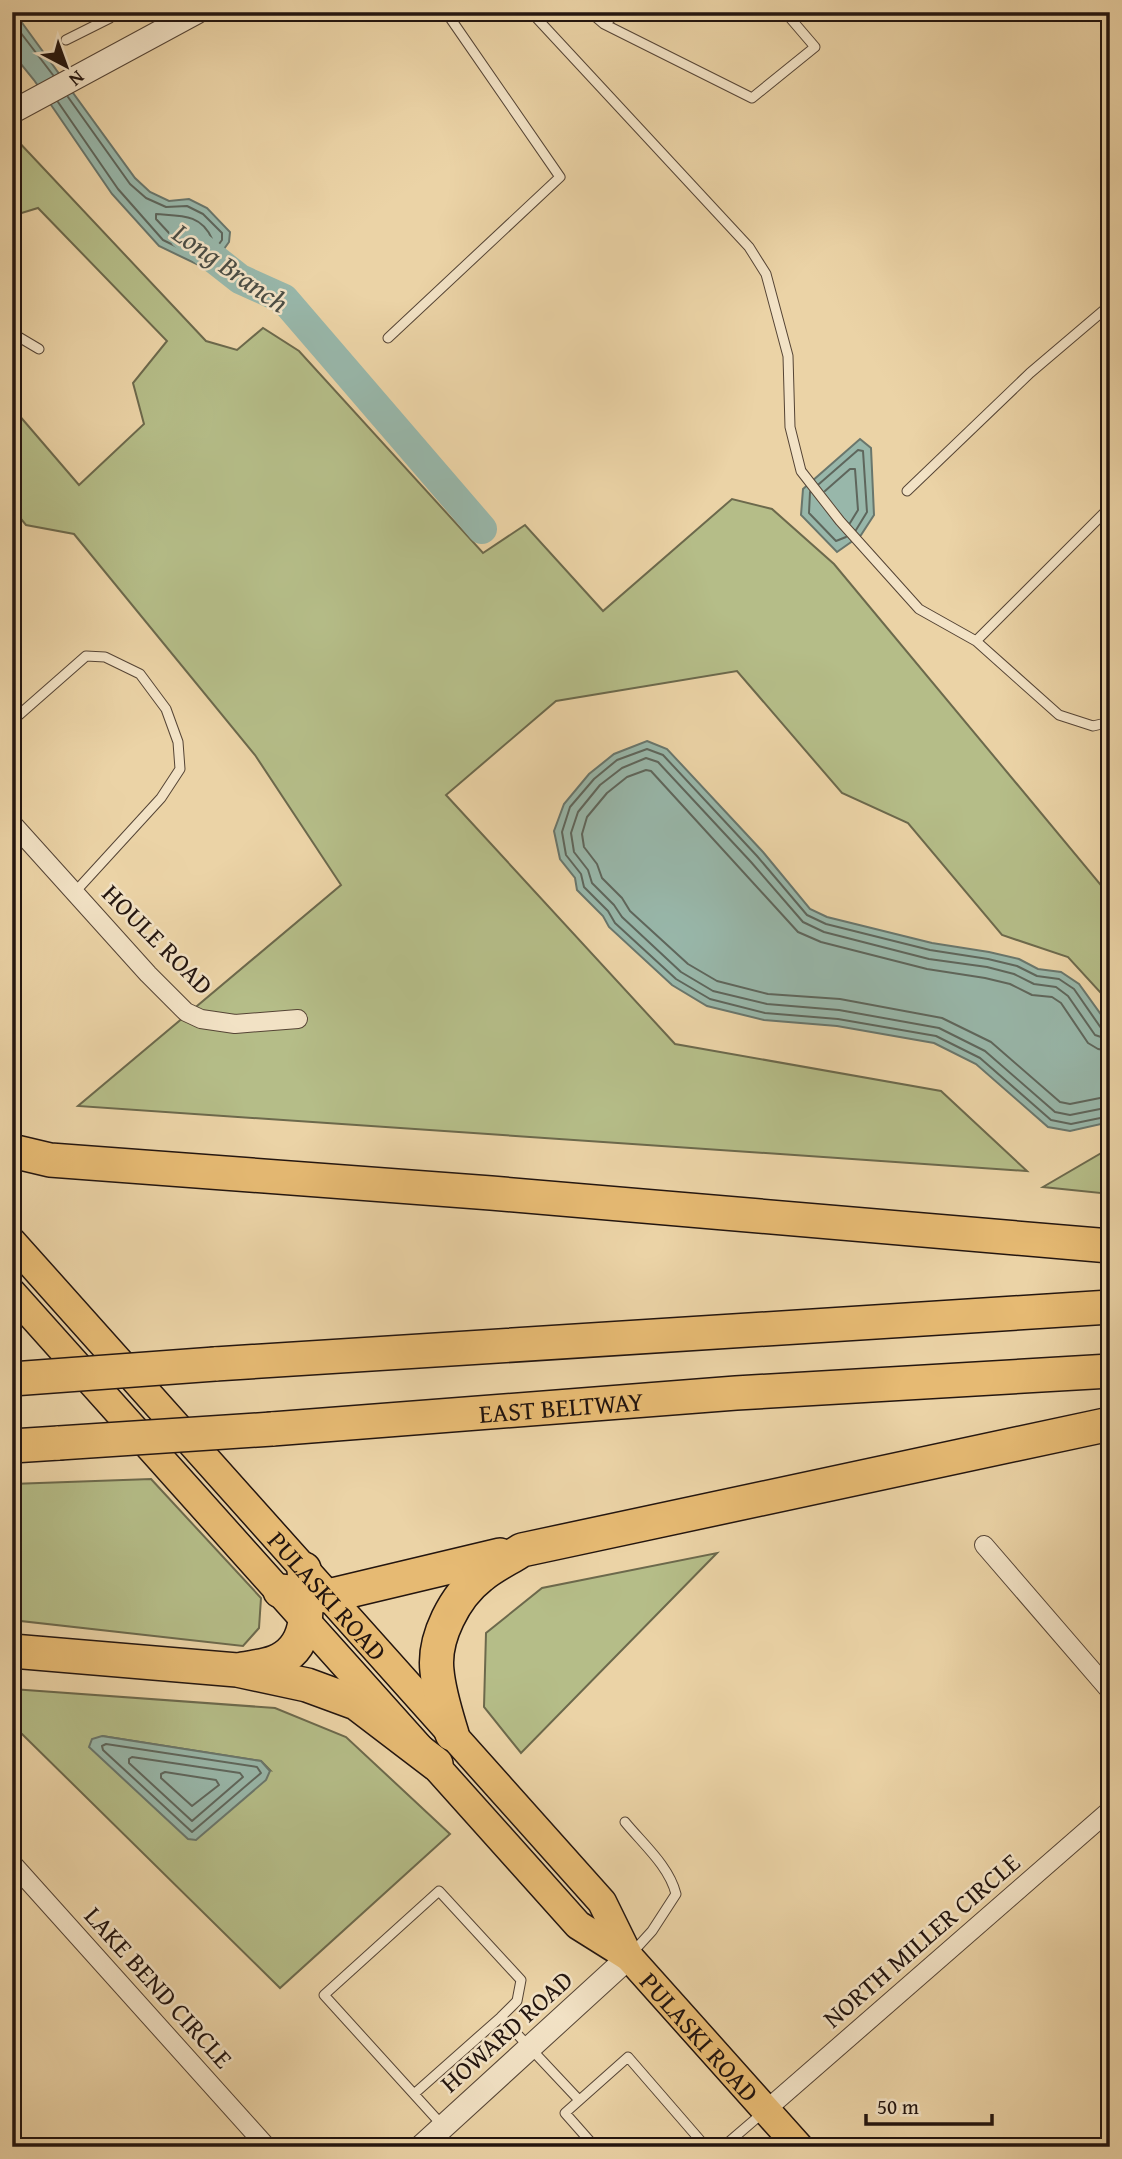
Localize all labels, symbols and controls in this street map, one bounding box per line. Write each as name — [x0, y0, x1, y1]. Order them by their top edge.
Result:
north arrow — [32, 32, 102, 102]
text: N — [63, 64, 91, 94]
water label: Long Branch — [164, 211, 297, 322]
street label: HOULE ROAD — [94, 875, 222, 1003]
street label: EAST BELTWAY — [478, 1381, 645, 1432]
street label: PULASKI ROAD — [259, 1522, 397, 1669]
street label: NORTH MILLER CIRCLE — [814, 1843, 1028, 2037]
street label: LAKE BEND CIRCLE — [76, 1897, 242, 2077]
street label: HOWARD ROAD — [431, 1961, 581, 2101]
street label: PULASKI ROAD — [631, 1963, 769, 2110]
scale bar — [866, 2082, 992, 2126]
text: 50 m — [877, 2091, 919, 2122]

